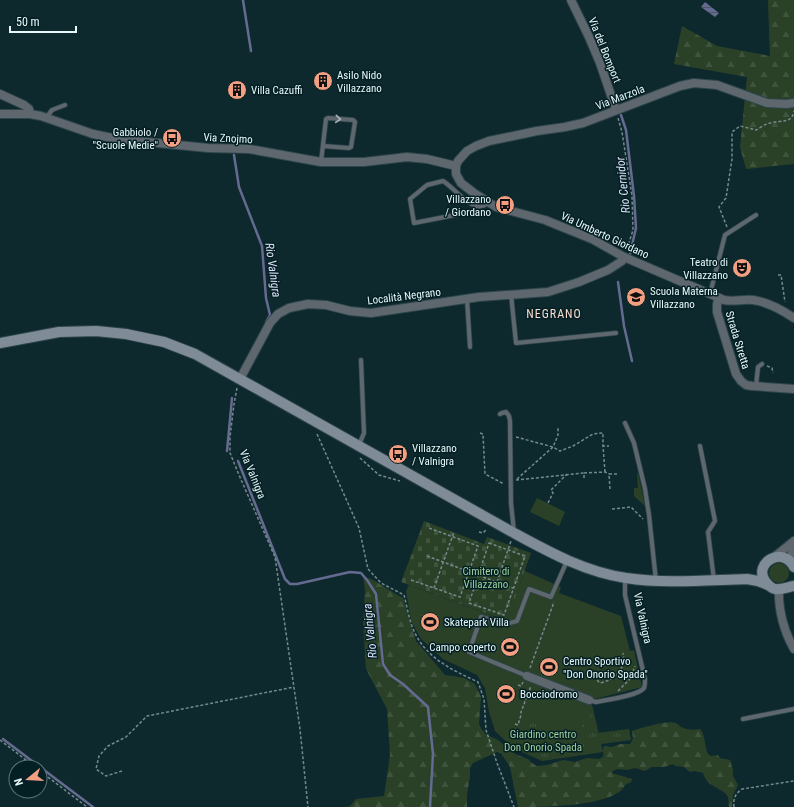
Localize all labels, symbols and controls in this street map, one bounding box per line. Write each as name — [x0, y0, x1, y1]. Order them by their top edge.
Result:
scale bar — [10, 8, 76, 34]
text: 50 m — [16, 15, 40, 29]
street label: Via del Bomport — [585, 15, 624, 85]
place label: Asilo Nido Villazzano — [337, 69, 382, 95]
building icon: Asilo Nido Villazzano — [312, 70, 334, 92]
building icon: Villa Cazuffi — [226, 79, 248, 101]
street label: Via Marzola — [594, 82, 647, 113]
place label: Villa Cazuffi — [251, 84, 302, 97]
one-way arrow — [335, 114, 341, 123]
place label: Gabbiolo / "Scuole Medie" — [93, 126, 158, 152]
bus stop icon: Gabbiolo / "Scuole Medie" — [161, 127, 183, 149]
street label: Via Znojmo — [203, 131, 253, 146]
water label: Rio Cernidor — [613, 156, 633, 214]
place label: Villazzano / Giordano — [445, 193, 491, 219]
bus stop icon: Villazzano / Giordano — [494, 194, 516, 216]
street label: Via Umberto Giordano — [559, 209, 651, 262]
water label: Rio Valnigra — [262, 242, 284, 298]
place label: Teatro di Villazzano — [683, 256, 728, 282]
theatre icon: Teatro di Villazzano — [731, 257, 753, 279]
street label: Località Negrano — [367, 285, 442, 307]
place label: Scuola Materna Villazzano — [650, 285, 718, 311]
school or university icon: Scuola Materna Villazzano — [625, 286, 647, 308]
district label: NEGRANO — [526, 307, 582, 321]
street label: Strada Stretta — [723, 310, 752, 371]
place label: Villazzano / Valnigra — [412, 442, 457, 468]
bus stop icon: Villazzano / Valnigra — [387, 443, 409, 465]
street label: Via Valnigra — [237, 448, 268, 501]
park label: Cimitero di Villazzano — [462, 565, 510, 591]
street label: Via Valnigra — [631, 591, 654, 645]
water label: Rio Valnigra — [360, 603, 380, 659]
sports icon: Skatepark Villa — [419, 611, 441, 633]
place label: Skatepark Villa — [444, 616, 509, 629]
sports icon: Campo coperto — [499, 636, 521, 658]
place label: Campo coperto — [429, 641, 496, 654]
place label: Centro Sportivo "Don Onorio Spada" — [563, 655, 648, 681]
sports icon: Centro Sportivo "Don Onorio Spada" — [538, 656, 560, 678]
sports icon: Bocciodromo — [495, 683, 517, 705]
place label: Bocciodromo — [520, 688, 578, 701]
park label: Giardino centro Don Onorio Spada — [504, 728, 582, 754]
north arrow — [8, 759, 48, 799]
text: N — [12, 776, 26, 787]

